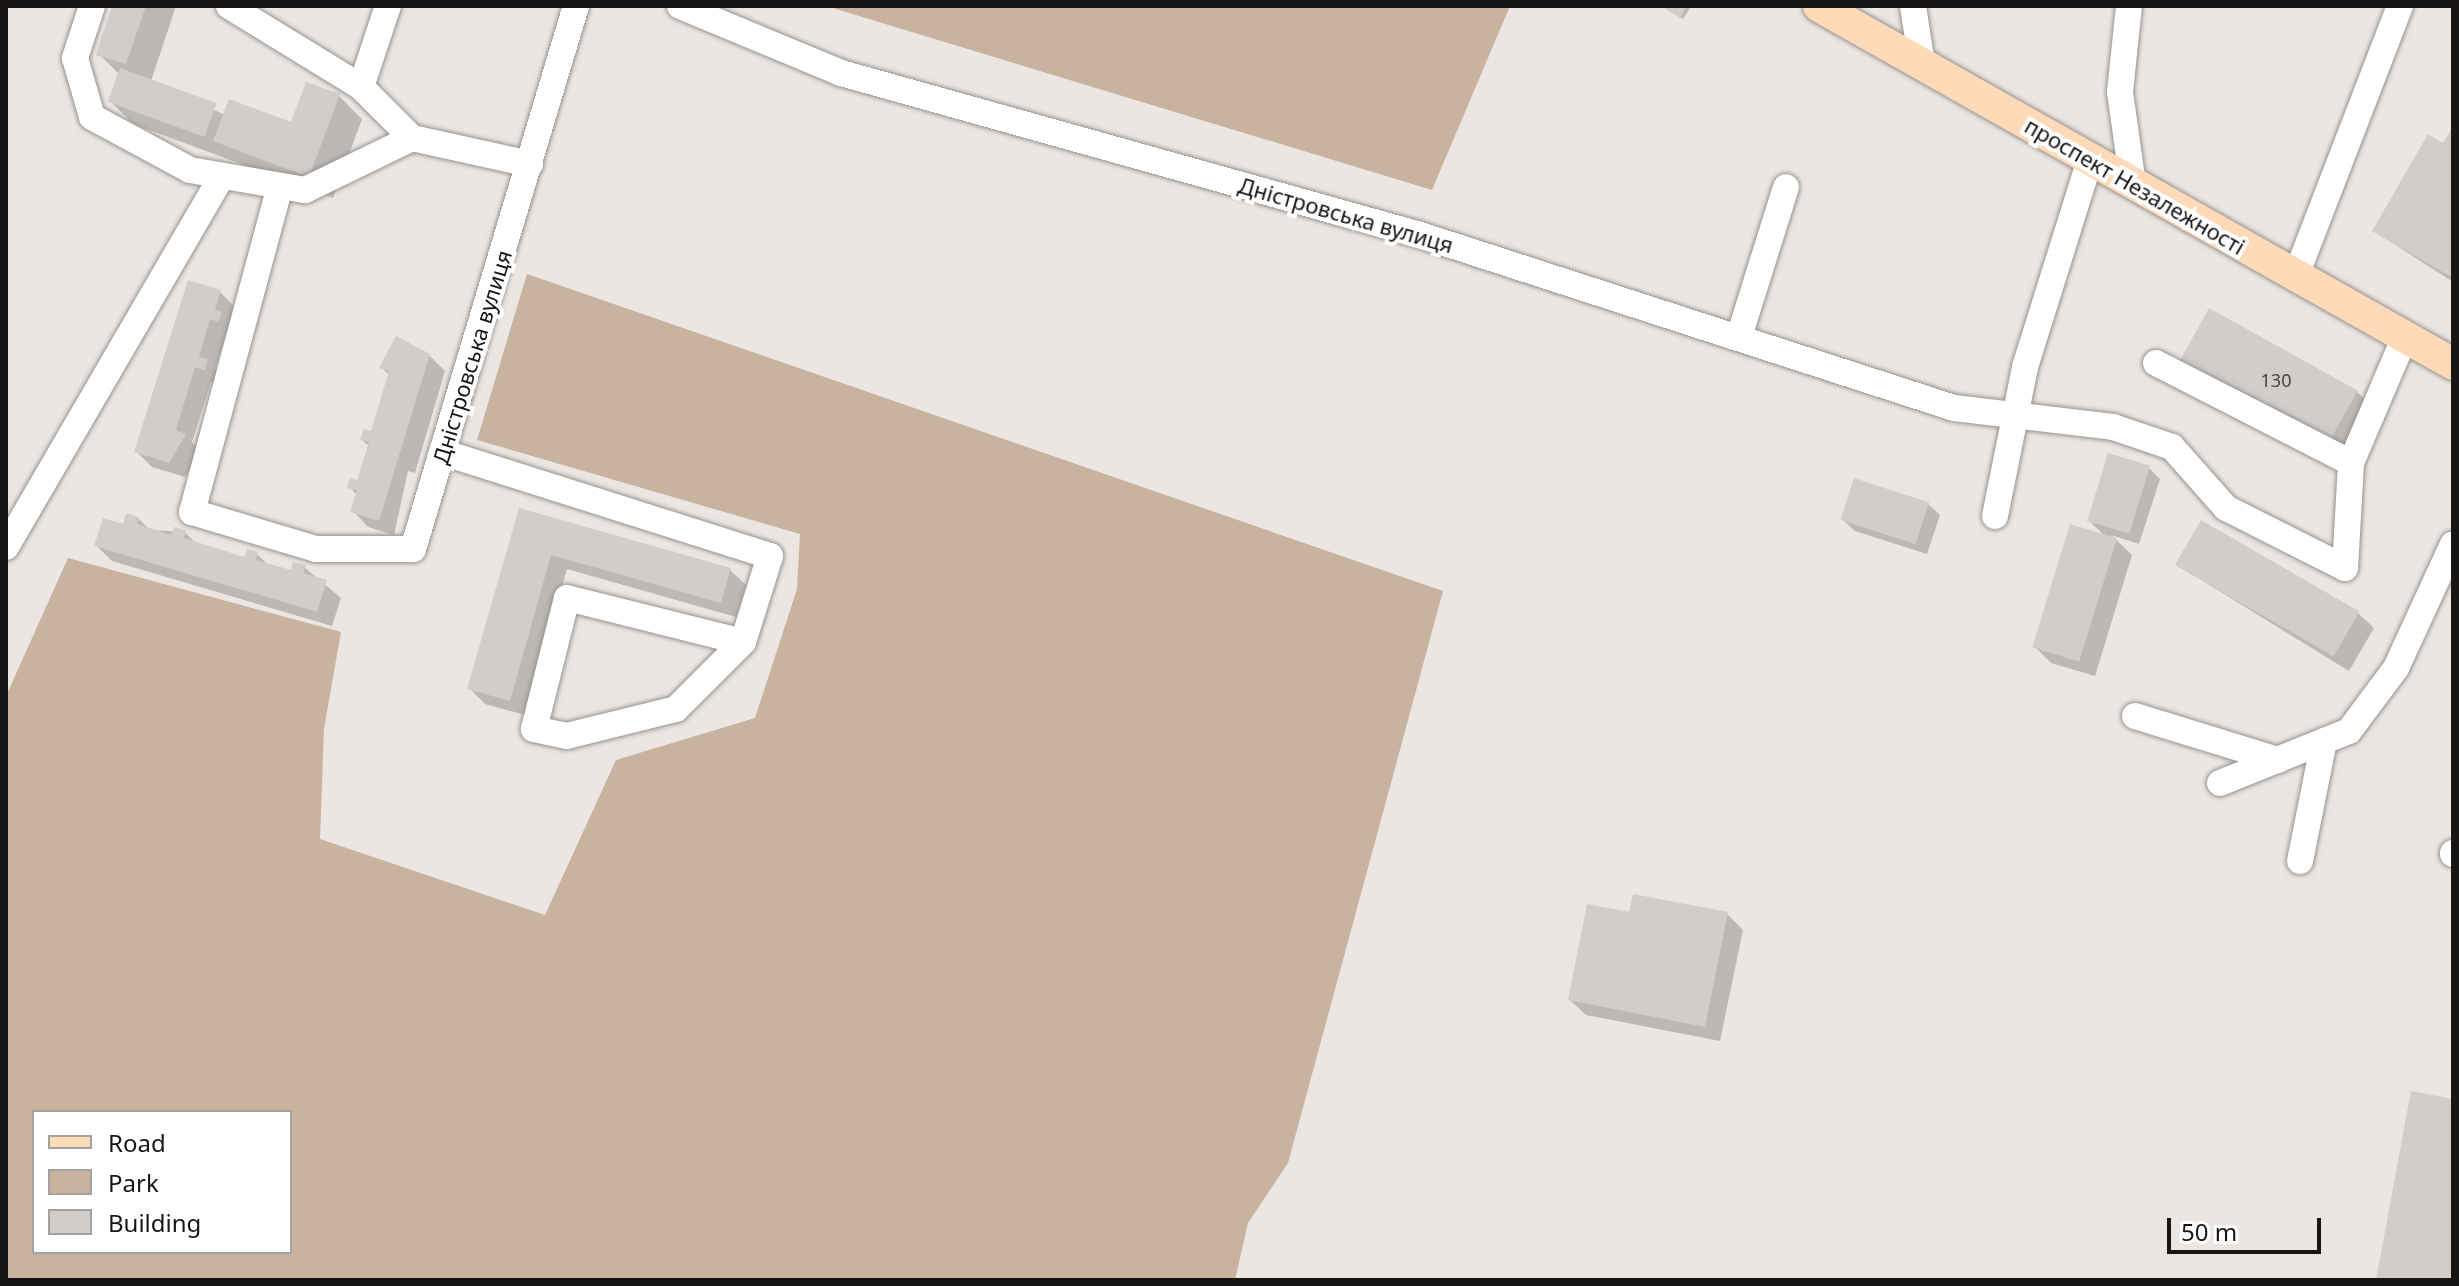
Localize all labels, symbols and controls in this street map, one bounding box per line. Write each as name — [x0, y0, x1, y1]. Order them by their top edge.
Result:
street label: проспект Незалежності — [2020, 112, 2250, 260]
street label: Дністровська вулиця — [1236, 172, 1456, 258]
street label: Дністровська вулиця — [427, 247, 517, 467]
house number: 130 — [2261, 369, 2291, 391]
legend — [32, 1110, 292, 1254]
text: Road — [108, 1126, 166, 1159]
text: Park — [108, 1166, 159, 1199]
scale bar — [2171, 1202, 2325, 1252]
text: Building — [108, 1206, 201, 1239]
text: 50 m — [2181, 1215, 2237, 1248]

